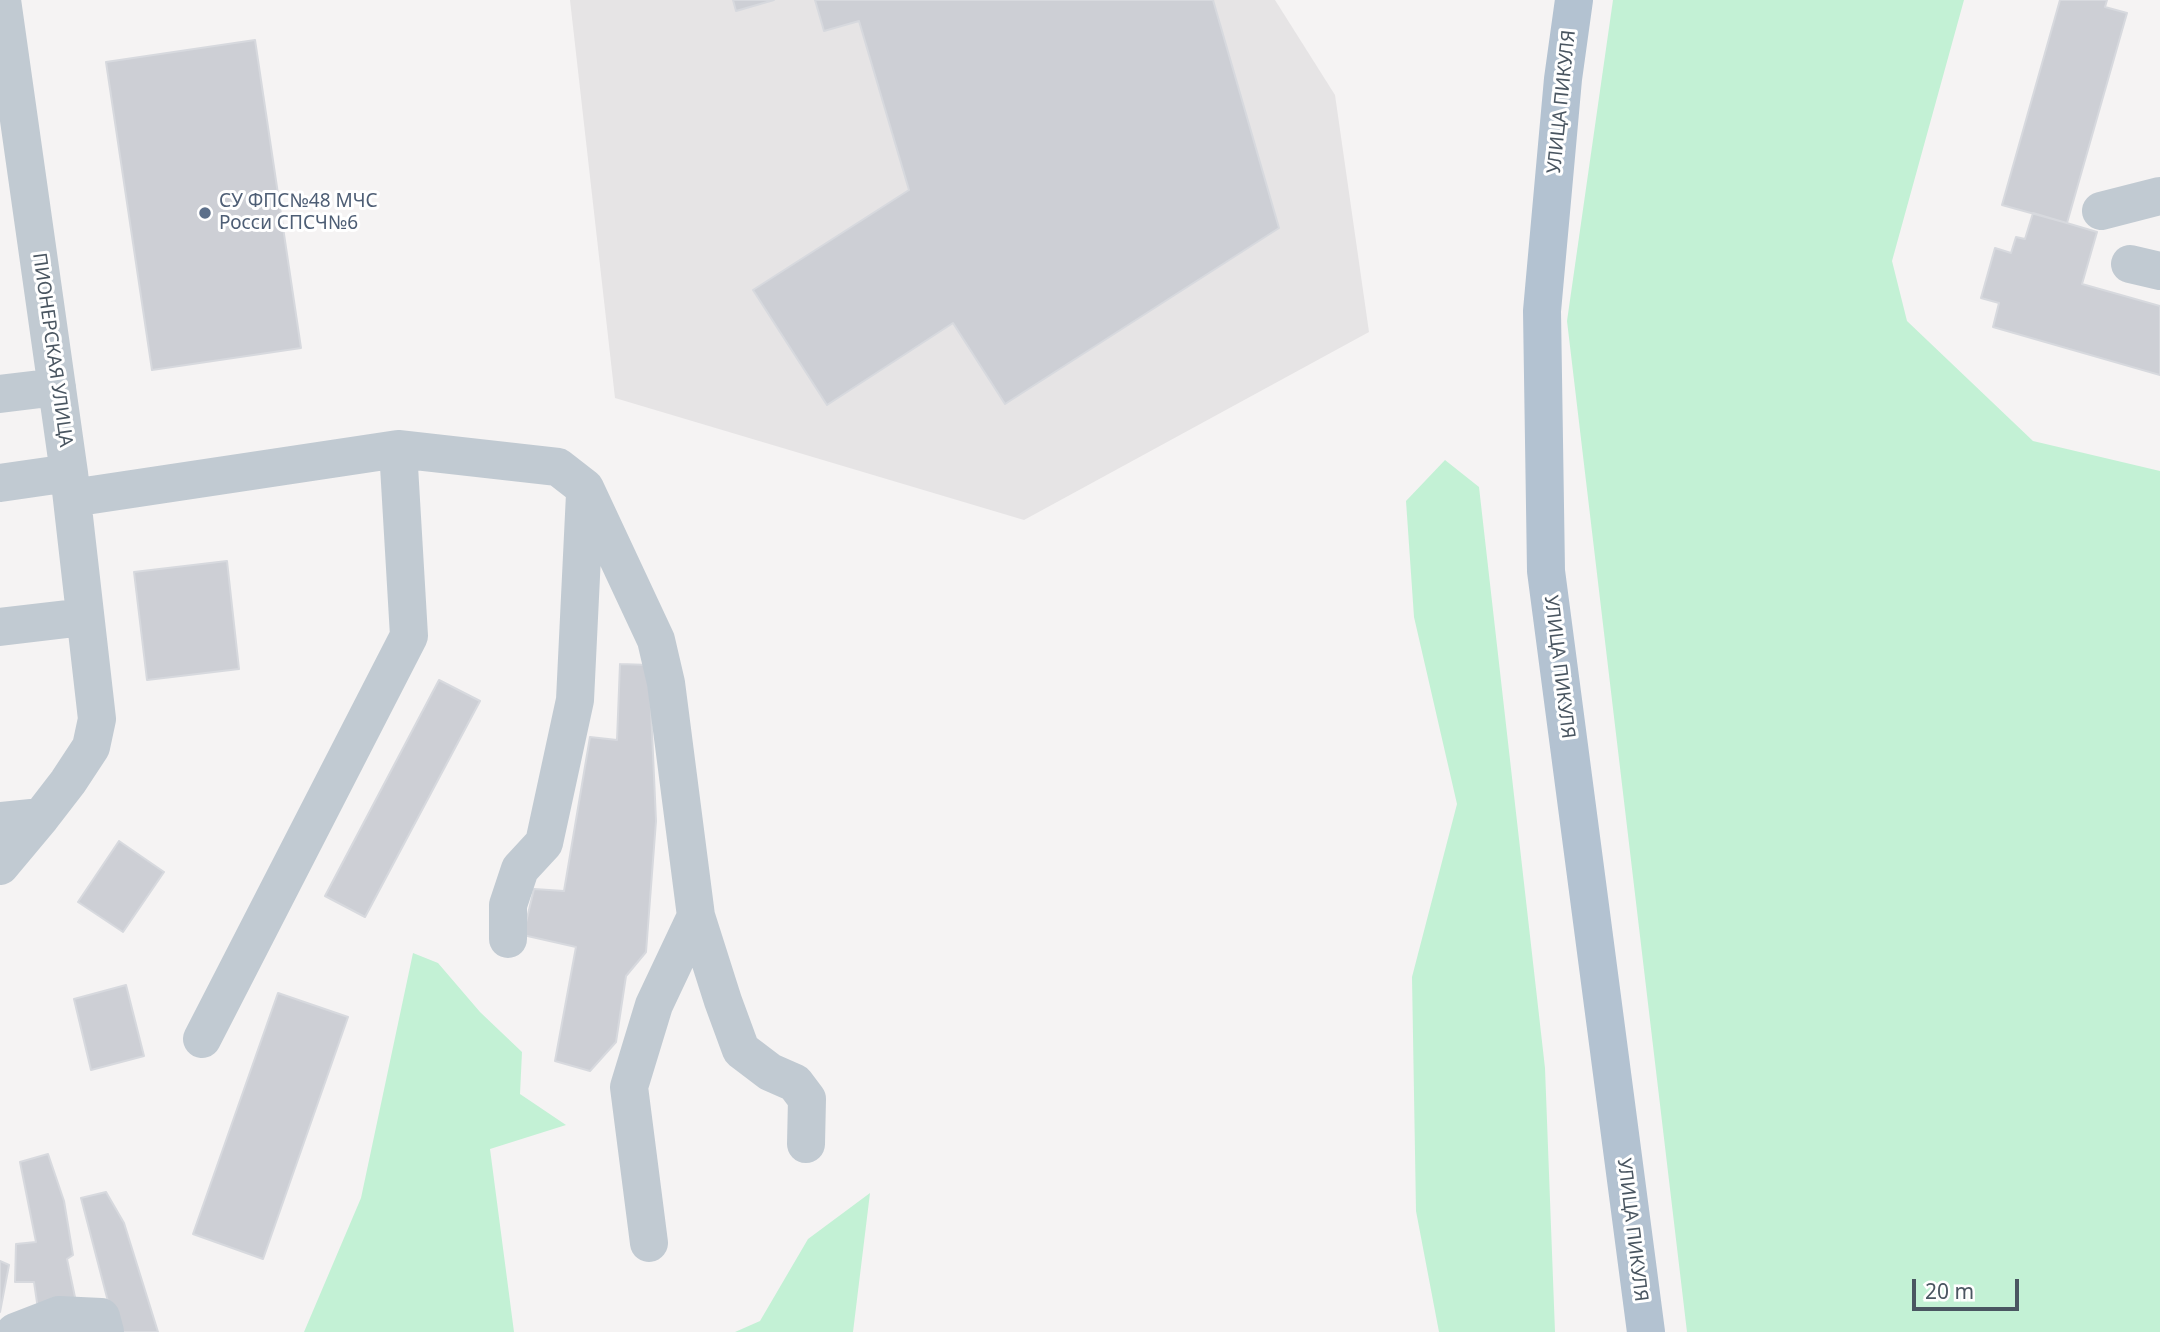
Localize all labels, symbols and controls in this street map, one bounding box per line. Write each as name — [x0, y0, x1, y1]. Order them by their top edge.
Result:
street label: УЛИЦА ПИКУЛЯ — [1543, 29, 1581, 175]
place label: СУ ФПС№48 МЧС Росси СПСЧ№6 — [219, 191, 378, 235]
marker: СУ ФПС№48 МЧС Росси СПСЧ№6 — [197, 205, 213, 221]
street label: ПИОНЕРСКАЯ УЛИЦА — [27, 251, 77, 449]
street label: УЛИЦА ПИКУЛЯ — [1539, 594, 1579, 740]
street label: УЛИЦА ПИКУЛЯ — [1612, 1157, 1652, 1303]
scale bar — [1915, 1266, 2022, 1310]
text: 20 m — [1925, 1277, 1974, 1305]

